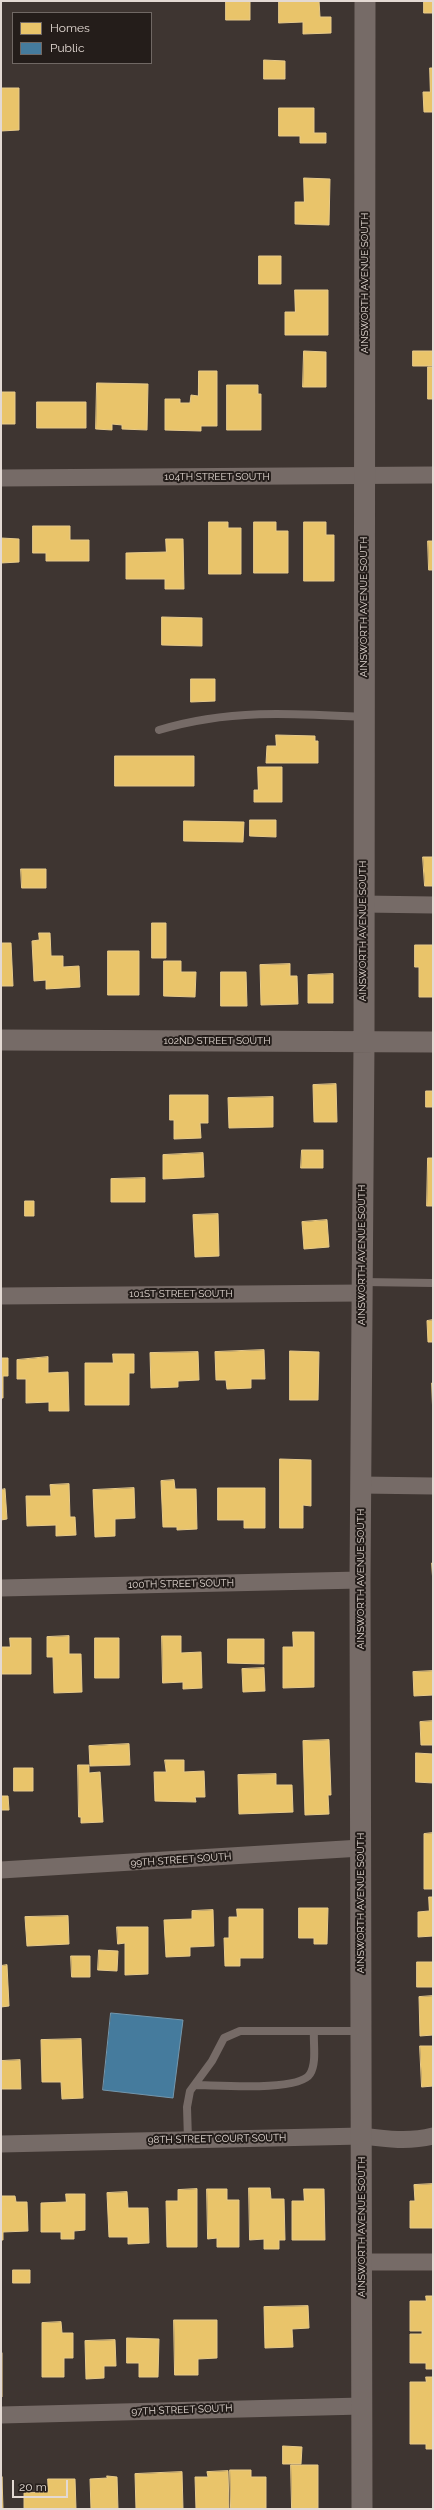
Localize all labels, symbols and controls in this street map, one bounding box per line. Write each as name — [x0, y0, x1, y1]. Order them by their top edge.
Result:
legend — [12, 12, 152, 64]
text: Homes — [50, 21, 90, 35]
text: Public — [50, 41, 84, 55]
street label: AINSWORTH AVENUE SOUTH — [359, 213, 371, 353]
street label: 104TH STREET SOUTH — [164, 471, 270, 483]
street label: AINSWORTH AVENUE SOUTH — [358, 537, 370, 677]
street label: AINSWORTH AVENUE SOUTH — [357, 861, 369, 1001]
street label: 102ND STREET SOUTH — [163, 1035, 271, 1047]
street label: AINSWORTH AVENUE SOUTH — [356, 1185, 368, 1325]
street label: 101ST STREET SOUTH — [129, 1288, 233, 1300]
street label: AINSWORTH AVENUE SOUTH — [355, 1509, 367, 1649]
street label: 100TH STREET SOUTH — [128, 1577, 234, 1591]
street label: AINSWORTH AVENUE SOUTH — [355, 1833, 367, 1973]
street label: 99TH STREET SOUTH — [130, 1850, 232, 1870]
street label: 98TH STREET COURT SOUTH — [147, 2132, 287, 2146]
street label: AINSWORTH AVENUE SOUTH — [356, 2157, 368, 2297]
street label: 97TH STREET SOUTH — [131, 2402, 233, 2418]
scale bar — [14, 2472, 70, 2498]
text: 20 m — [19, 2480, 47, 2494]

